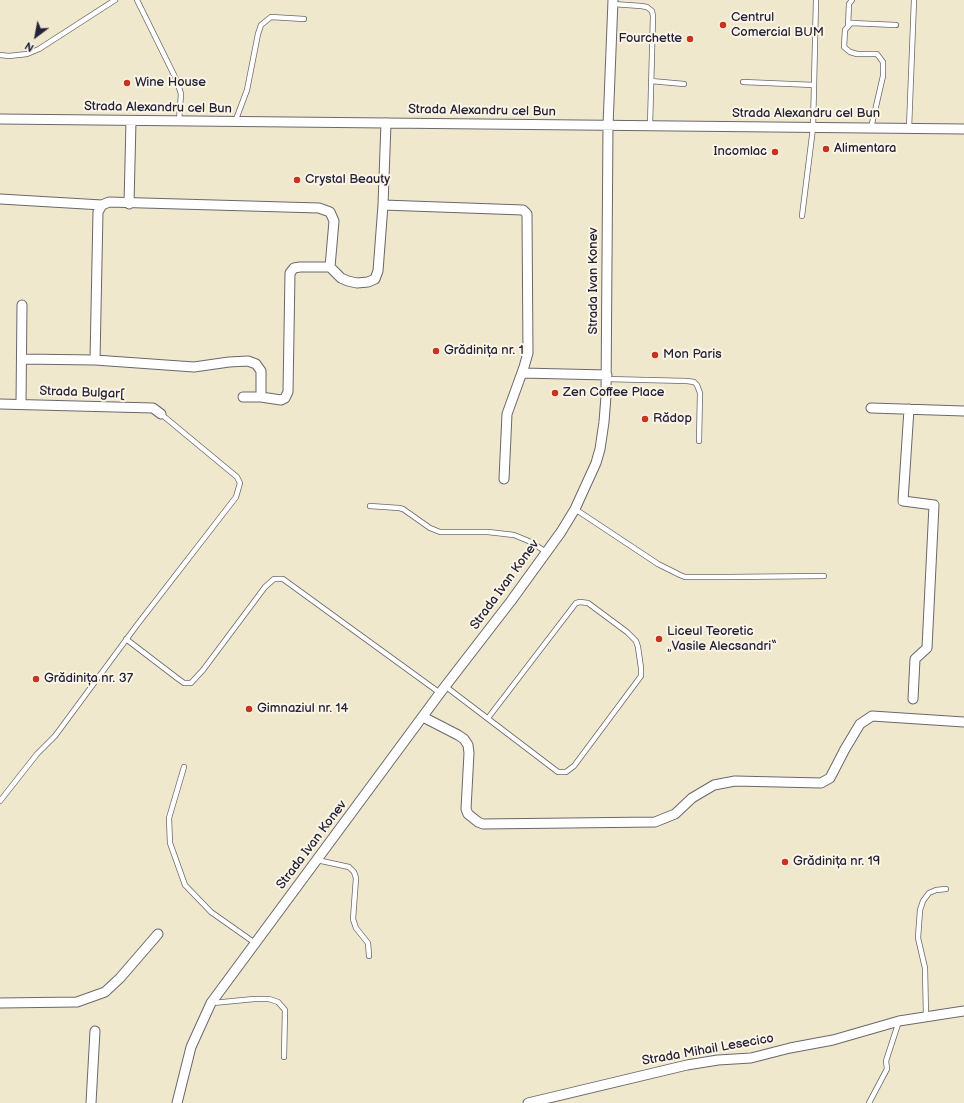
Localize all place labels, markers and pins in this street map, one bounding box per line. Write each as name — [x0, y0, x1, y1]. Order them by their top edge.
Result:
place label: Centrul Comercial BUM — [731, 10, 824, 41]
marker: Centrul Comercial BUM — [718, 20, 728, 30]
place label: Fourchette — [619, 31, 682, 47]
marker: Fourchette — [685, 34, 695, 44]
place label: Wine House — [135, 75, 206, 91]
marker: Wine House — [122, 78, 132, 88]
place label: Alimentara — [834, 141, 896, 157]
place label: Incomlac — [714, 144, 767, 160]
marker: Alimentara — [821, 144, 831, 154]
marker: Incomlac — [770, 147, 780, 157]
place label: Crystal Beauty — [305, 172, 390, 188]
marker: Crystal Beauty — [292, 175, 302, 185]
place label: Grădinița nr. 1 — [444, 343, 524, 359]
marker: Grădinița nr. 1 — [431, 346, 441, 356]
place label: Mon Paris — [663, 347, 722, 363]
marker: Mon Paris — [650, 350, 660, 360]
place label: Zen Coffee Place — [563, 385, 665, 401]
marker: Zen Coffee Place — [550, 388, 560, 398]
place label: Rădop — [653, 411, 692, 427]
marker: Rădop — [640, 414, 650, 424]
place label: Liceul Teoretic „Vasile Alecsandri“ — [667, 624, 777, 655]
marker: Liceul Teoretic „Vasile Alecsandri“ — [654, 634, 664, 644]
place label: Grădinița nr. 37 — [44, 671, 133, 687]
marker: Grădinița nr. 37 — [31, 674, 41, 684]
place label: Gimnaziul nr. 14 — [257, 701, 348, 717]
marker: Gimnaziul nr. 14 — [244, 704, 254, 714]
place label: Grădinița nr. 19 — [793, 854, 880, 870]
marker: Grădinița nr. 19 — [780, 857, 790, 867]

